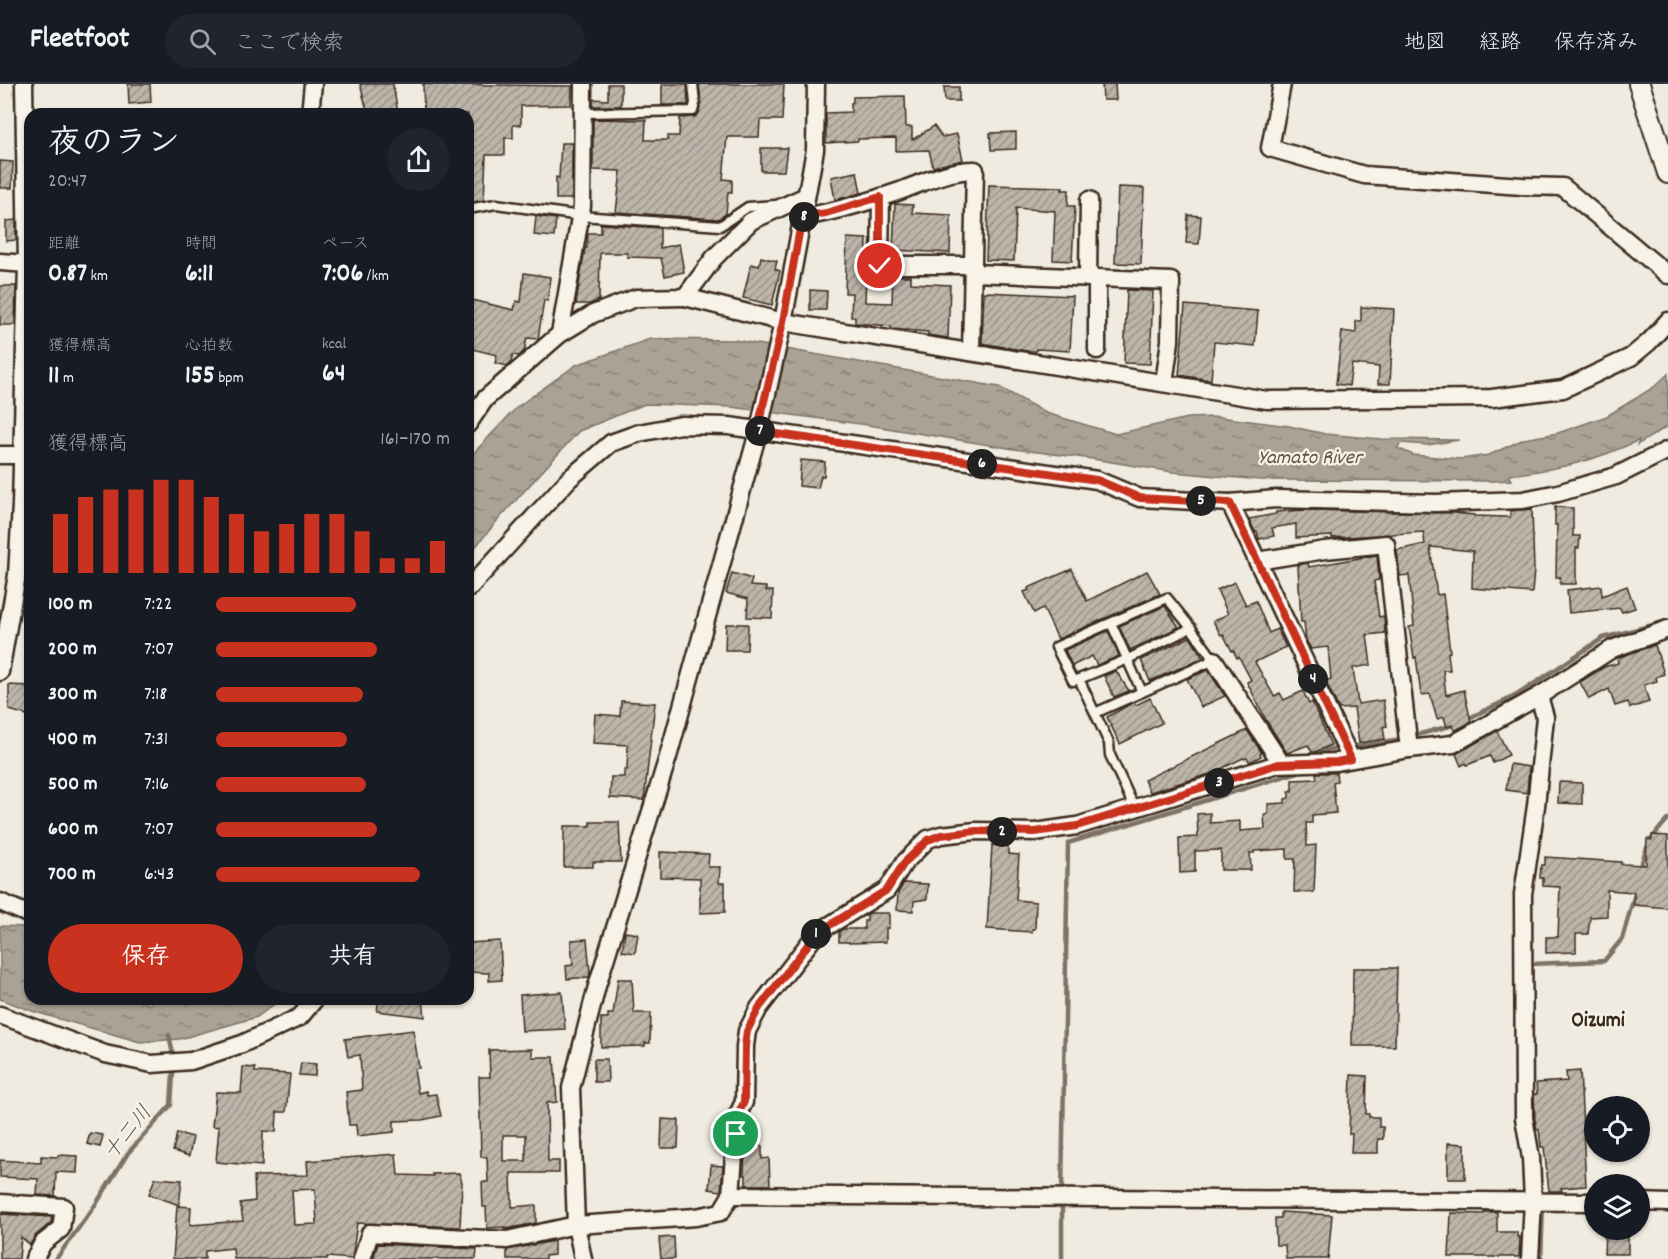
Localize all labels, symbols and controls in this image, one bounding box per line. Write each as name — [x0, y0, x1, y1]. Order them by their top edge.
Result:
search box — [165, 14, 585, 68]
text: Fleetfoot — [30, 21, 129, 61]
icon: search — [186, 25, 219, 58]
text: ここで検索 — [234, 29, 344, 60]
text: 地図 — [1404, 29, 1446, 59]
text: 経路 — [1479, 29, 1521, 59]
text: 保存済み — [1554, 29, 1638, 59]
text: 夜のラン — [48, 122, 180, 169]
button: share — [387, 128, 450, 191]
text: 20:47 — [48, 168, 87, 196]
pin: 8 — [789, 202, 819, 232]
text: 8 — [801, 205, 807, 228]
text: 距離 — [48, 233, 80, 256]
text: 時間 — [185, 233, 217, 256]
text: ペース — [322, 233, 369, 256]
pin — [854, 240, 905, 291]
icon: check — [863, 249, 896, 282]
text: 0.87 — [48, 256, 87, 293]
text: 6:11 — [185, 256, 213, 293]
text: 7:06 — [322, 256, 363, 293]
text: km — [87, 265, 108, 288]
text: /km — [363, 265, 389, 288]
text: kcal — [322, 333, 346, 356]
text: 獲得標高 — [48, 335, 112, 358]
text: 心拍数 — [185, 335, 233, 358]
text: 64 — [322, 356, 346, 393]
text: 11 — [48, 358, 59, 395]
text: 155 — [185, 358, 215, 395]
text: m — [59, 367, 74, 390]
text: bpm — [215, 367, 244, 390]
pin: 7 — [745, 416, 775, 446]
text: 7 — [757, 419, 763, 442]
text: 161–170 m — [380, 426, 450, 454]
text: 獲得標高 — [48, 431, 128, 459]
water label: Yamato River — [1258, 444, 1364, 474]
pin: 6 — [967, 449, 997, 479]
text: 6 — [978, 452, 986, 475]
pin: 5 — [1186, 486, 1216, 516]
text: 5 — [1197, 489, 1205, 512]
text: 100 m — [48, 591, 93, 619]
text: 7:22 — [144, 591, 172, 619]
text: 200 m — [48, 636, 97, 664]
text: 7:07 — [144, 636, 174, 664]
pin: 4 — [1298, 664, 1328, 694]
text: 4 — [1310, 667, 1316, 690]
text: 300 m — [48, 681, 97, 709]
text: 7:18 — [144, 681, 167, 709]
text: 400 m — [48, 726, 96, 754]
text: 7:31 — [144, 726, 168, 754]
pin: 3 — [1204, 768, 1234, 798]
text: 500 m — [48, 771, 97, 799]
text: 7:16 — [144, 771, 169, 799]
text: 3 — [1215, 771, 1223, 794]
text: 600 m — [48, 816, 98, 844]
text: 7:07 — [144, 816, 174, 844]
pin: 2 — [987, 817, 1017, 847]
text: 2 — [999, 820, 1006, 843]
text: 700 m — [48, 861, 96, 889]
text: 6:43 — [144, 861, 174, 889]
pin: 1 — [801, 919, 831, 949]
text: 1 — [814, 922, 818, 945]
button: 保存 — [48, 924, 243, 993]
button: 共有 — [255, 924, 450, 993]
district label: Oizumi — [1571, 1006, 1625, 1037]
map controls — [1584, 1096, 1650, 1240]
button: locate — [1584, 1096, 1650, 1162]
water label: 十二川 — [98, 1100, 161, 1168]
pin — [710, 1108, 761, 1159]
icon: arrive — [719, 1117, 752, 1150]
button: layers — [1584, 1174, 1650, 1240]

